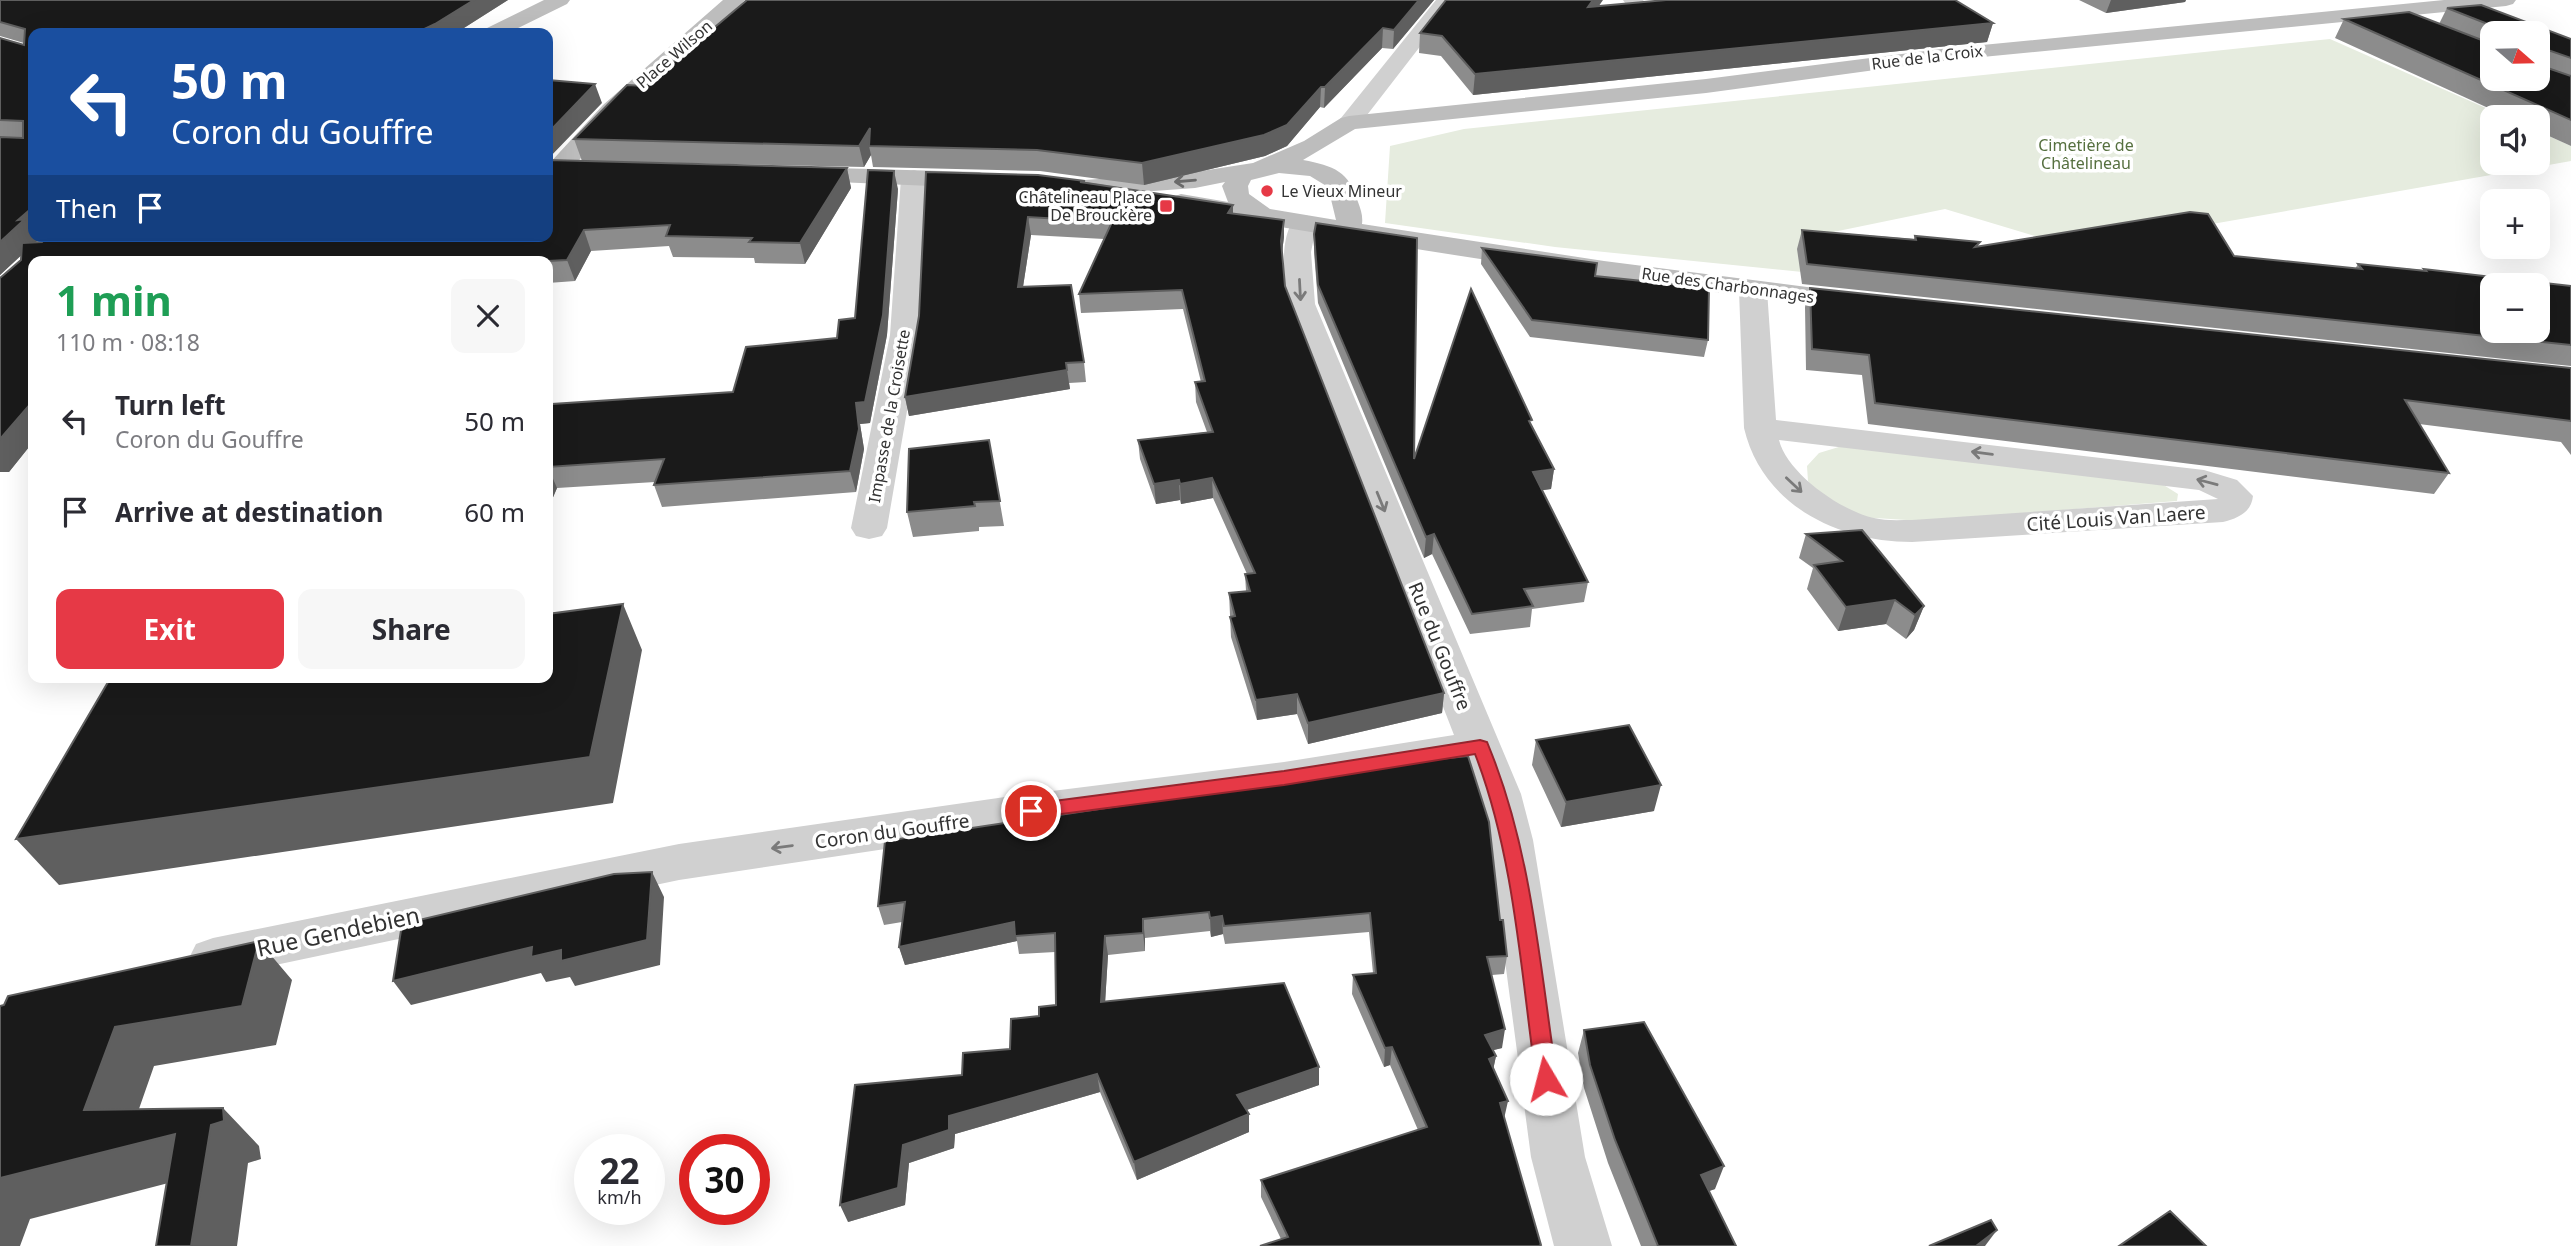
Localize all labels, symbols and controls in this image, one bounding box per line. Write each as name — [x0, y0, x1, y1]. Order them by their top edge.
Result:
street label: Place Wilson — [631, 15, 717, 93]
north arrow — [2480, 21, 2550, 91]
map controls — [2480, 21, 2550, 343]
street label: Rue de la Croix — [1870, 39, 1984, 75]
text: 50 m — [171, 47, 288, 113]
icon: left — [56, 56, 147, 147]
button: sound — [2480, 105, 2550, 175]
text: Coron du Gouffre — [171, 110, 433, 153]
park label: Cimetière de Châtelineau — [2038, 134, 2134, 174]
one-way arrow — [1174, 175, 1197, 188]
place label: Le Vieux Mineur — [1281, 180, 1402, 202]
marker: Le Vieux Mineur — [1259, 183, 1275, 199]
place label: Châtelineau Place De Brouckère — [1019, 186, 1152, 226]
icon: arrive — [131, 189, 169, 227]
button: + — [2480, 189, 2550, 259]
text: Then — [56, 190, 117, 226]
marker: Châtelineau Place De Brouckère — [1158, 198, 1174, 214]
street label: Rue des Charbonnages — [1640, 262, 1816, 308]
text: 1 min — [56, 271, 172, 328]
button: − — [2480, 273, 2550, 343]
button: close — [451, 279, 525, 353]
one-way arrow — [1293, 279, 1306, 302]
text: 110 m · 08:18 — [56, 326, 200, 358]
street label: Impasse de la Croisette — [863, 328, 915, 504]
text: Turn left — [115, 387, 226, 423]
icon: left — [56, 402, 94, 440]
text: 50 m — [464, 403, 525, 439]
text: Coron du Gouffre — [115, 423, 304, 455]
one-way arrow — [1971, 447, 1994, 460]
one-way arrow — [2197, 475, 2219, 488]
one-way arrow — [1786, 476, 1803, 493]
one-way arrow — [1376, 491, 1389, 512]
icon: arrive — [56, 493, 94, 531]
text: Arrive at destination — [115, 494, 384, 530]
text: 60 m — [464, 494, 525, 530]
street label: Cité Louis Van Laere — [2026, 499, 2206, 537]
street label: Rue du Gouffre — [1402, 578, 1478, 714]
button: Exit — [56, 589, 284, 669]
button: Share — [298, 589, 525, 669]
pin — [1001, 781, 1061, 841]
icon: arrive — [1012, 792, 1050, 830]
street label: Coron du Gouffre — [813, 807, 971, 855]
one-way arrow — [772, 841, 794, 854]
street label: Rue Gendebien — [254, 898, 422, 964]
position arrow — [1509, 1042, 1583, 1116]
speed limit sign: 30 — [679, 1134, 770, 1225]
text: 22 — [599, 1147, 640, 1194]
text: km/h — [597, 1185, 642, 1209]

